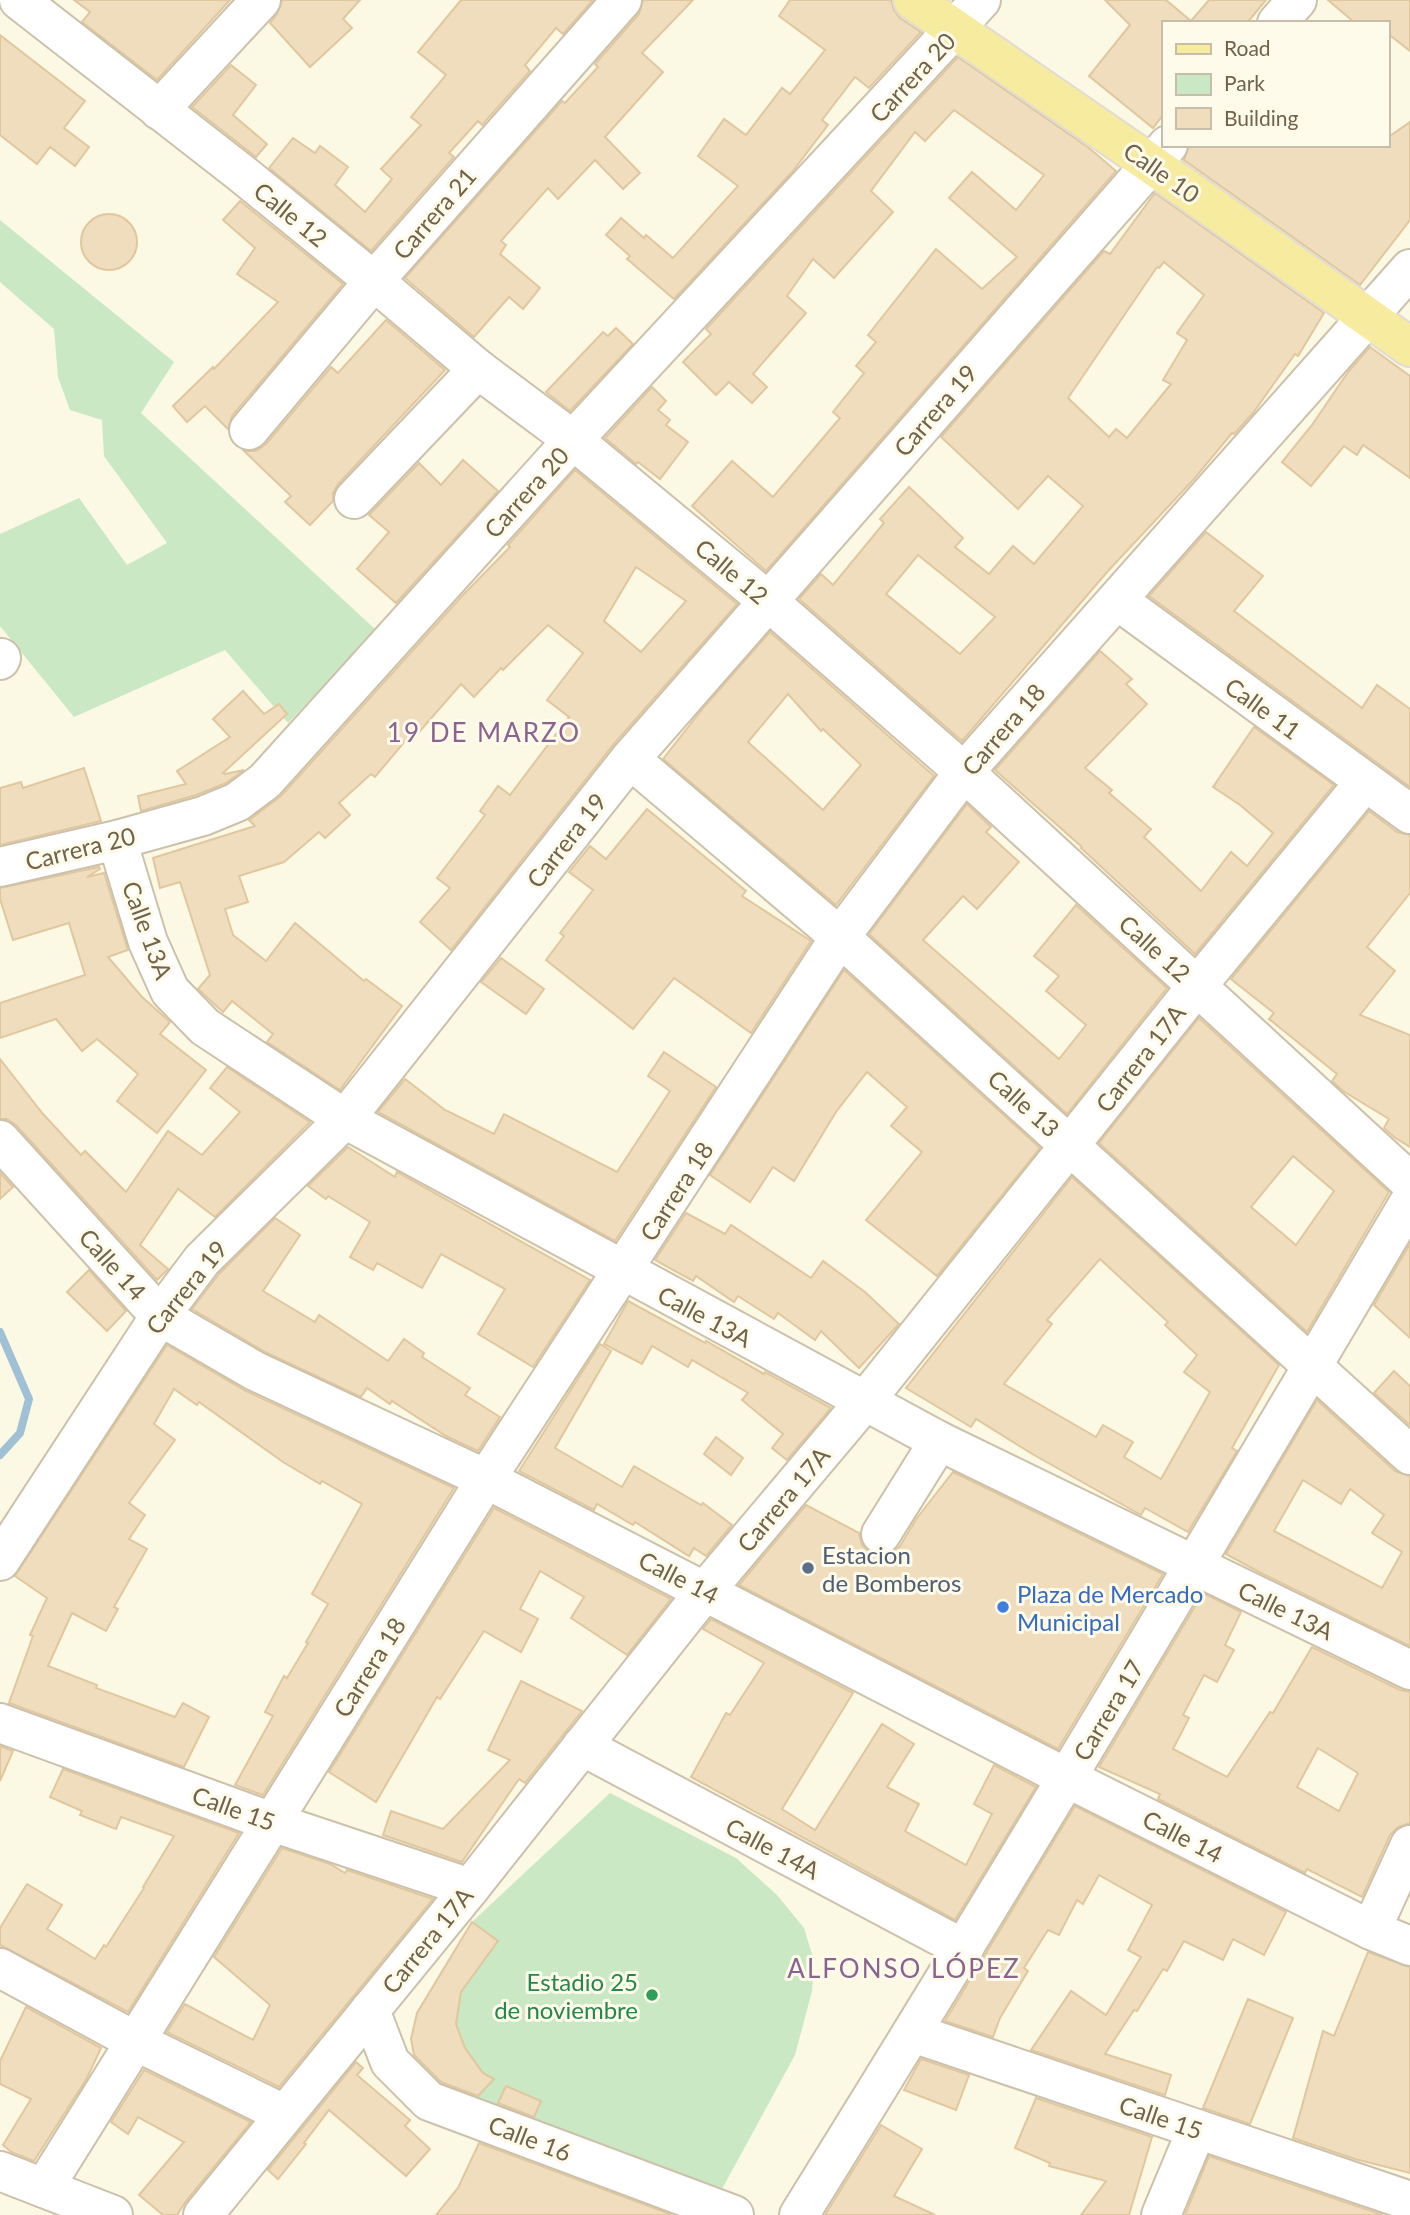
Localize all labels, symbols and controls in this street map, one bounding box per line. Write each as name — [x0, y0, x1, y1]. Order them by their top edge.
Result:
legend — [1162, 21, 1389, 147]
street label: Carrera 20 — [863, 26, 961, 128]
text: Road — [1224, 35, 1271, 60]
text: Park — [1224, 70, 1265, 95]
text: Building — [1224, 105, 1299, 130]
street label: Calle 10 — [1118, 135, 1206, 209]
street label: Carrera 21 — [386, 161, 482, 265]
street label: Calle 12 — [248, 176, 334, 252]
street label: Carrera 19 — [887, 358, 983, 462]
street label: Carrera 20 — [478, 441, 574, 543]
street label: Calle 12 — [690, 532, 774, 610]
street label: Calle 11 — [1220, 671, 1306, 745]
street label: Carrera 18 — [955, 677, 1051, 781]
district label: 19 DE MARZO — [387, 716, 581, 748]
street label: Carrera 19 — [520, 787, 612, 893]
street label: Carrera 20 — [22, 820, 138, 876]
street label: Calle 13A — [117, 877, 179, 984]
street label: Calle 12 — [1113, 908, 1197, 988]
street label: Carrera 17A — [1089, 998, 1191, 1117]
street label: Calle 13 — [982, 1063, 1066, 1143]
street label: Carrera 18 — [633, 1136, 719, 1246]
street label: Calle 14 — [73, 1222, 153, 1306]
street label: Carrera 19 — [139, 1234, 233, 1340]
street label: Calle 13A — [653, 1279, 758, 1353]
street label: Carrera 17A — [731, 1440, 836, 1557]
place label: Estacion de Bomberos — [822, 1540, 961, 1597]
street label: Calle 14 — [634, 1545, 724, 1609]
marker: Estacion de Bomberos — [800, 1560, 816, 1576]
street label: Calle 13A — [1234, 1575, 1339, 1646]
place label: Plaza de Mercado Municipal — [1017, 1579, 1203, 1636]
marker: Plaza de Mercado Municipal — [995, 1599, 1011, 1615]
street label: Carrera 18 — [327, 1612, 411, 1722]
street label: Carrera 17 — [1067, 1654, 1149, 1766]
street label: Calle 15 — [189, 1780, 279, 1836]
street label: Calle 14 — [1138, 1804, 1228, 1868]
street label: Calle 14A — [721, 1811, 826, 1885]
street label: Carrera 17A — [375, 1880, 479, 1999]
district label: ALFONSO LÓPEZ — [787, 1952, 1021, 1984]
place label: Estadio 25 de noviembre — [494, 1967, 638, 2024]
marker: Estadio 25 de noviembre — [644, 1987, 660, 2003]
street label: Calle 15 — [1116, 2089, 1206, 2145]
street label: Calle 16 — [485, 2109, 575, 2167]

